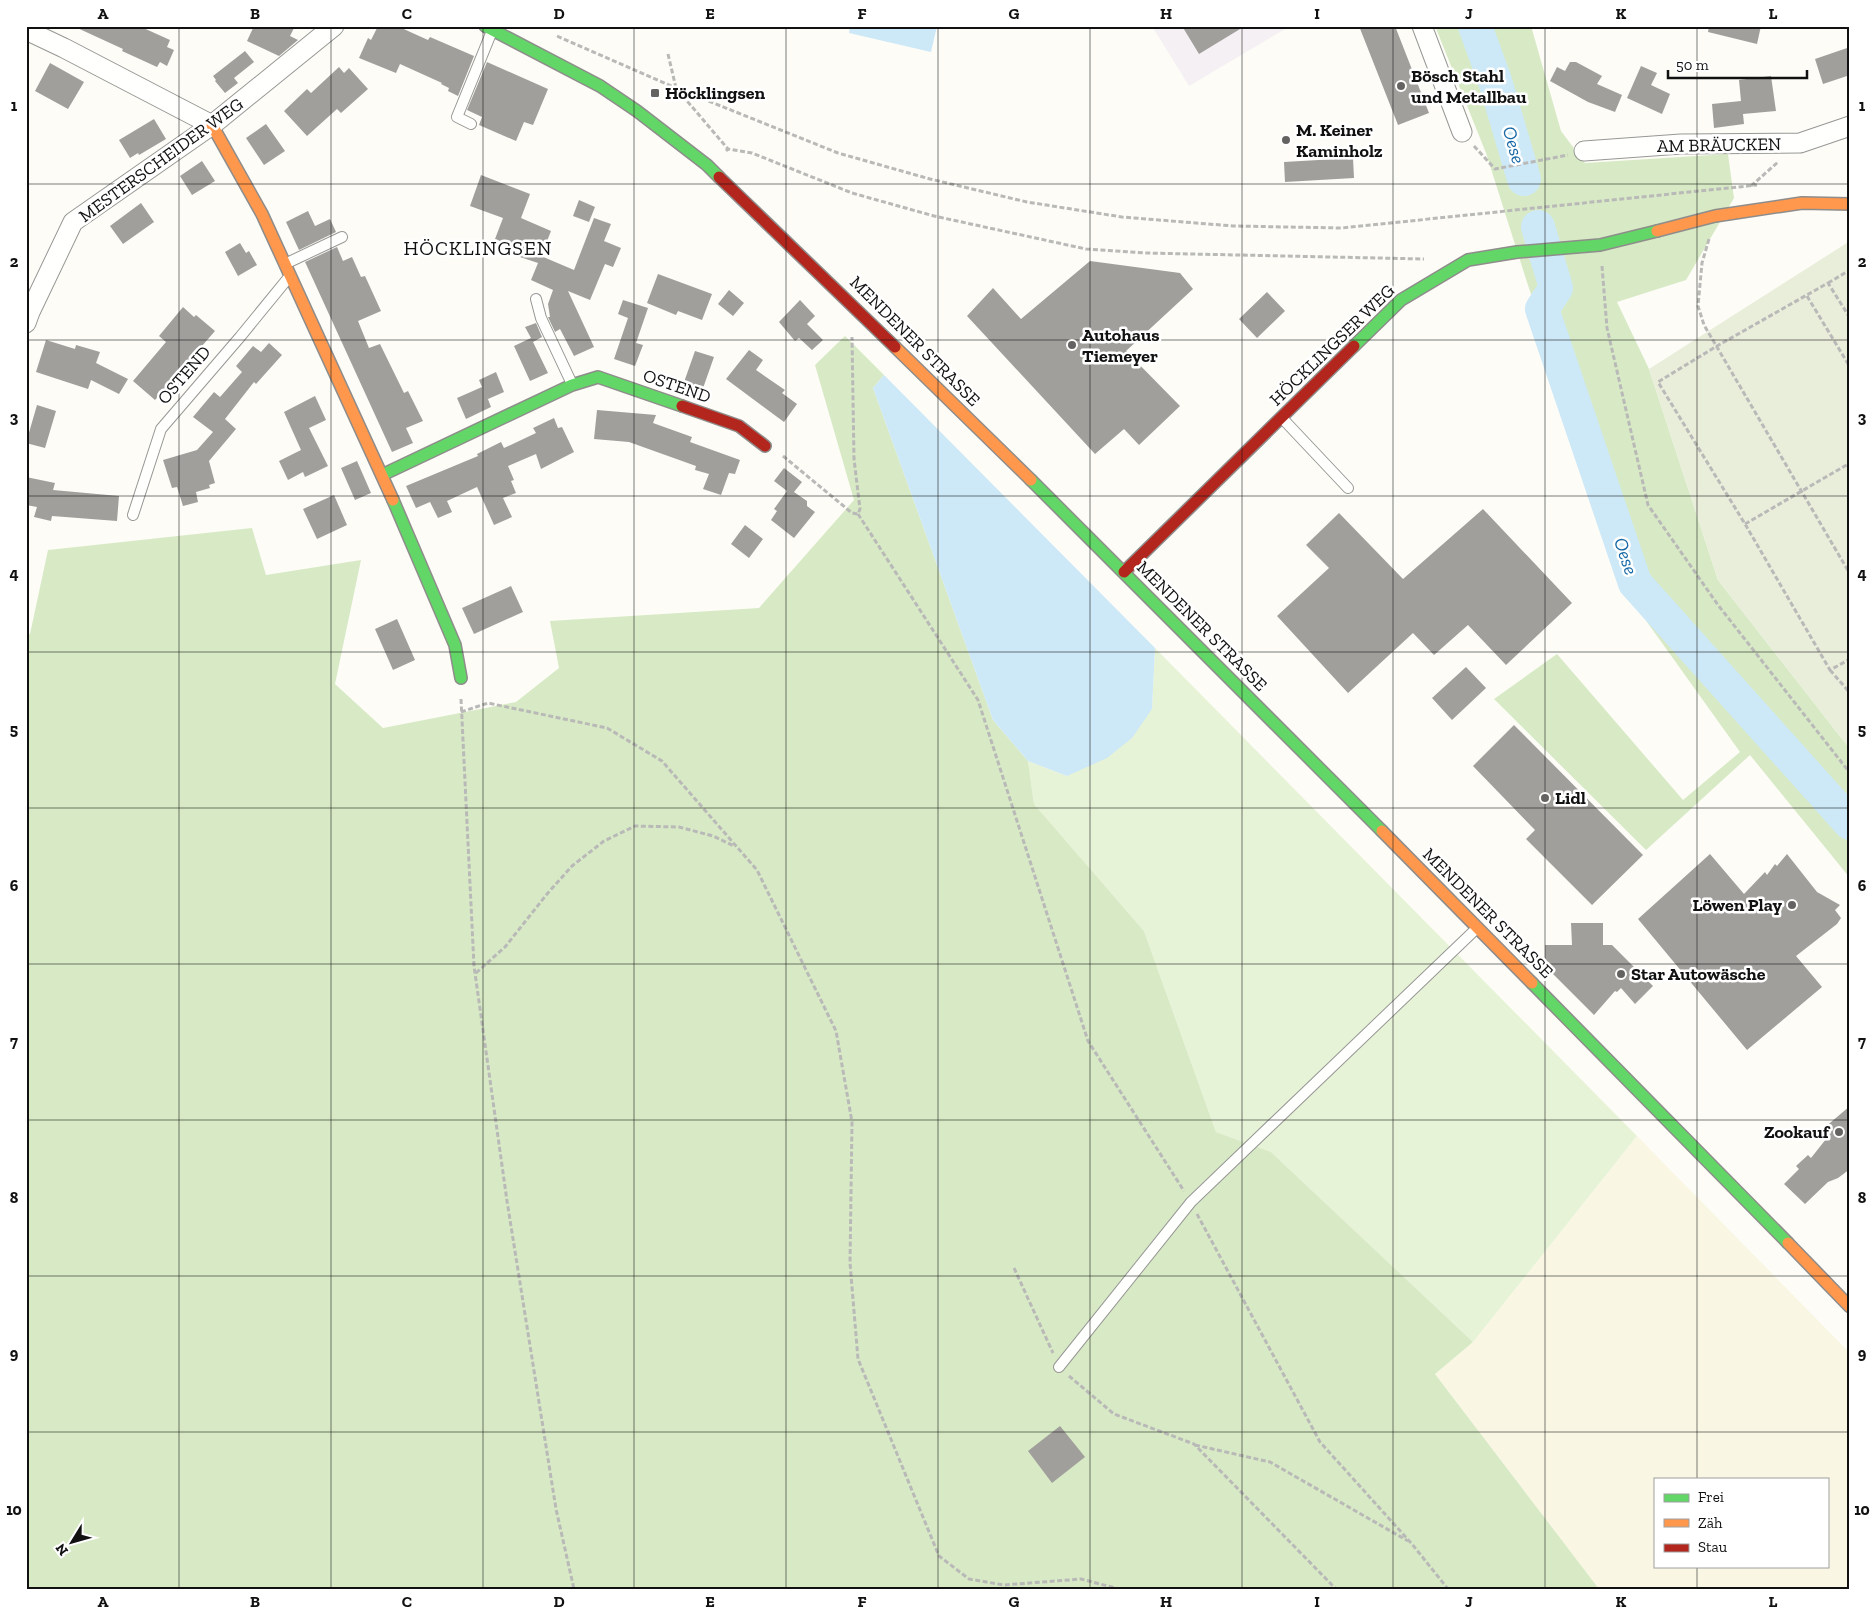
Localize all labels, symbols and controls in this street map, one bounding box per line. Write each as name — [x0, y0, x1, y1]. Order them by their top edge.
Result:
text: A — [98, 4, 109, 23]
text: B — [250, 4, 260, 23]
text: C — [402, 4, 412, 23]
text: D — [553, 4, 565, 23]
text: E — [705, 4, 715, 23]
text: F — [857, 4, 867, 23]
text: G — [1009, 4, 1020, 23]
text: H — [1160, 4, 1172, 23]
text: I — [1314, 4, 1320, 23]
text: J — [1465, 4, 1473, 23]
text: K — [1616, 4, 1627, 23]
text: L — [1769, 4, 1778, 23]
scale bar — [1668, 48, 1807, 80]
text: 50 m — [1676, 56, 1709, 74]
place label: Bösch Stahl und Metallbau — [1411, 65, 1527, 108]
marker: Bösch Stahl und Metallbau — [1395, 80, 1407, 92]
place label: Höcklingsen — [665, 82, 766, 104]
marker: Höcklingsen — [649, 87, 661, 99]
street label: MESTERSCHEIDER WEG — [75, 93, 247, 227]
text: 1 — [11, 96, 18, 115]
text: 1 — [1859, 96, 1866, 115]
place label: M. Keiner Kaminholz — [1296, 119, 1383, 162]
water label: Oese — [1498, 124, 1530, 166]
street label: AM BRÄUCKEN — [1657, 133, 1781, 157]
marker: M. Keiner Kaminholz — [1280, 134, 1292, 146]
district label: HÖCKLINGSEN — [403, 236, 553, 260]
text: 2 — [10, 252, 19, 271]
text: 2 — [1858, 252, 1867, 271]
street label: MENDENER STRASSE — [845, 271, 985, 411]
street label: HÖCKLINGSER WEG — [1265, 280, 1399, 410]
place label: Autohaus Tiemeyer — [1082, 324, 1160, 367]
marker: Autohaus Tiemeyer — [1066, 339, 1078, 351]
street label: OSTEND — [153, 341, 215, 409]
street label: OSTEND — [640, 364, 714, 408]
text: 3 — [10, 408, 19, 427]
text: 3 — [1858, 408, 1867, 427]
water label: Oese — [1609, 534, 1643, 578]
street label: MENDENER STRASSE — [1132, 556, 1272, 696]
text: 4 — [9, 564, 19, 583]
text: 4 — [1857, 564, 1867, 583]
text: 5 — [10, 720, 18, 739]
text: 5 — [1858, 720, 1866, 739]
place label: Lidl — [1555, 787, 1586, 809]
marker: Lidl — [1539, 792, 1551, 804]
street label: MENDENER STRASSE — [1418, 843, 1558, 983]
text: 6 — [10, 876, 19, 895]
text: 6 — [1858, 876, 1867, 895]
place label: Löwen Play — [1692, 894, 1782, 916]
marker: Löwen Play — [1786, 899, 1798, 911]
place label: Star Autowäsche — [1631, 963, 1766, 985]
marker: Star Autowäsche — [1615, 968, 1627, 980]
text: 7 — [10, 1032, 18, 1051]
text: 7 — [1858, 1032, 1866, 1051]
place label: Zookauf — [1764, 1121, 1831, 1143]
marker: Zookauf — [1833, 1126, 1845, 1138]
text: 8 — [10, 1188, 19, 1207]
text: 8 — [1858, 1188, 1867, 1207]
text: 9 — [10, 1344, 19, 1363]
text: 9 — [1858, 1344, 1867, 1363]
legend — [1654, 1478, 1828, 1568]
text: Frei — [1698, 1488, 1724, 1506]
text: 10 — [6, 1500, 22, 1519]
text: 10 — [1854, 1500, 1870, 1519]
text: Zäh — [1698, 1514, 1723, 1532]
north arrow — [48, 1518, 98, 1568]
text: Stau — [1698, 1538, 1728, 1556]
text: N — [52, 1540, 72, 1559]
text: A — [98, 1592, 109, 1611]
text: B — [250, 1592, 260, 1611]
text: C — [402, 1592, 412, 1611]
text: D — [553, 1592, 565, 1611]
text: E — [705, 1592, 715, 1611]
text: F — [857, 1592, 867, 1611]
text: G — [1009, 1592, 1020, 1611]
text: H — [1160, 1592, 1172, 1611]
text: I — [1314, 1592, 1320, 1611]
text: J — [1465, 1592, 1473, 1611]
text: K — [1616, 1592, 1627, 1611]
text: L — [1769, 1592, 1778, 1611]

